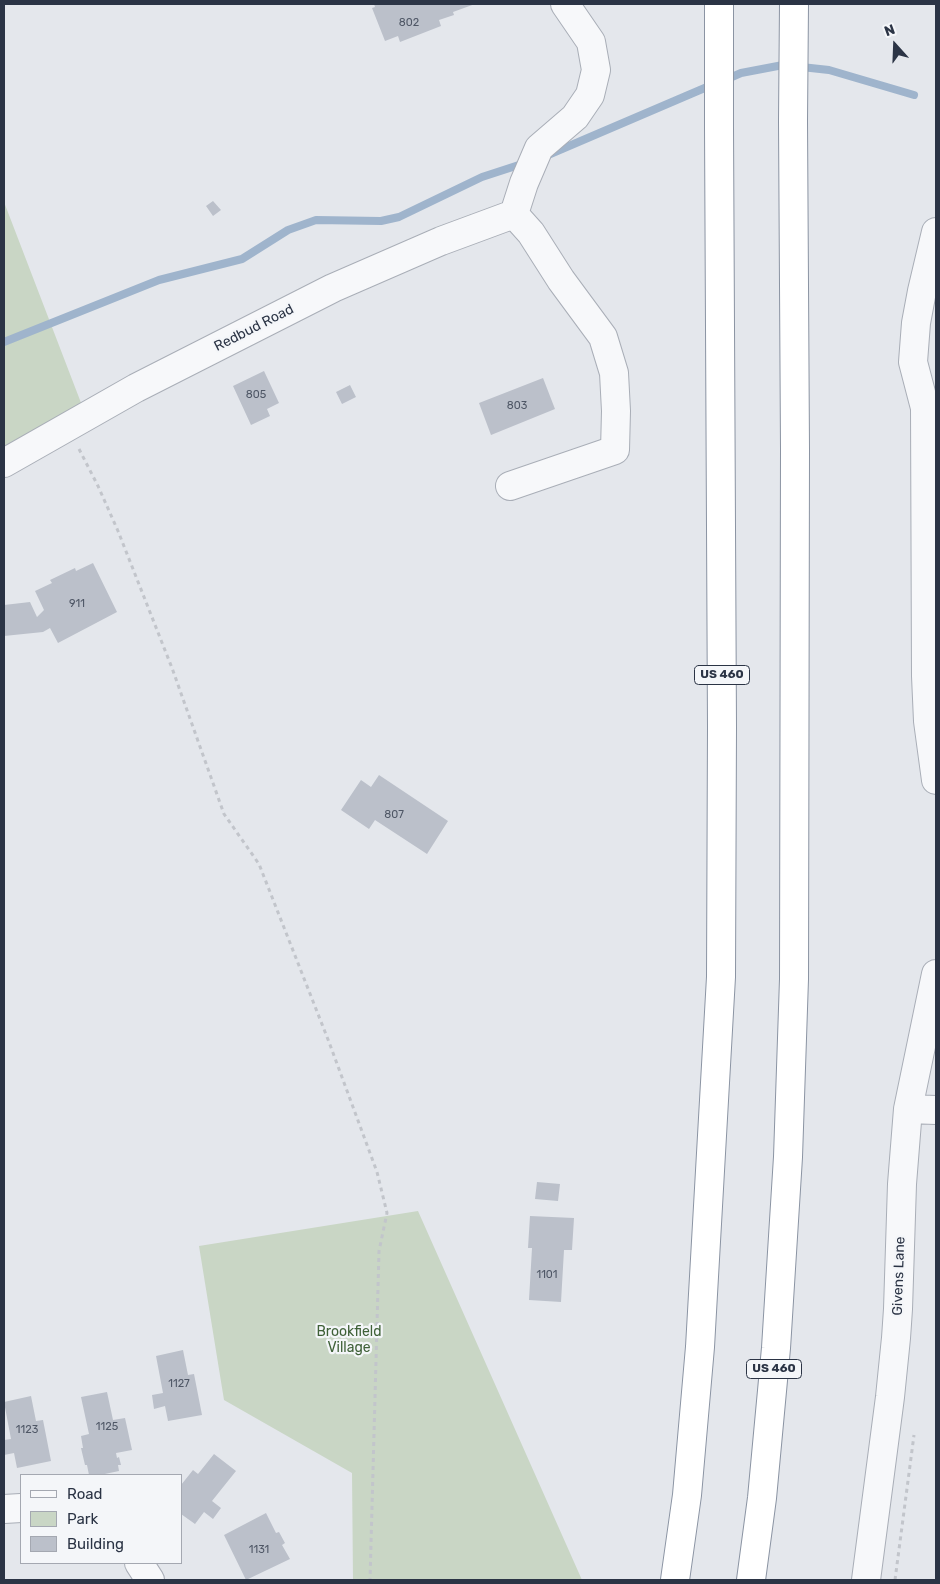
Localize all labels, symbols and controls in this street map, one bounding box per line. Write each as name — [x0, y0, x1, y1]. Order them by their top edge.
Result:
house number: 802 — [399, 16, 419, 30]
north arrow — [870, 20, 920, 70]
text: N — [882, 21, 897, 40]
street label: Redbud Road — [211, 301, 297, 355]
house number: 805 — [246, 388, 266, 402]
house number: 803 — [507, 399, 527, 413]
house number: 911 — [69, 597, 85, 611]
road number: US 460 — [694, 666, 750, 684]
house number: 807 — [384, 808, 404, 822]
street label: Givens Lane — [889, 1236, 909, 1316]
house number: 1101 — [536, 1268, 558, 1282]
park label: Brookfield Village — [316, 1324, 382, 1356]
road number: US 460 — [746, 1360, 802, 1378]
house number: 1127 — [168, 1377, 190, 1391]
house number: 1125 — [96, 1420, 118, 1434]
house number: 1123 — [16, 1423, 38, 1437]
legend — [20, 1474, 182, 1564]
text: Road — [67, 1485, 103, 1503]
text: Park — [67, 1510, 98, 1528]
text: Building — [67, 1535, 124, 1553]
house number: 1131 — [249, 1543, 269, 1557]

